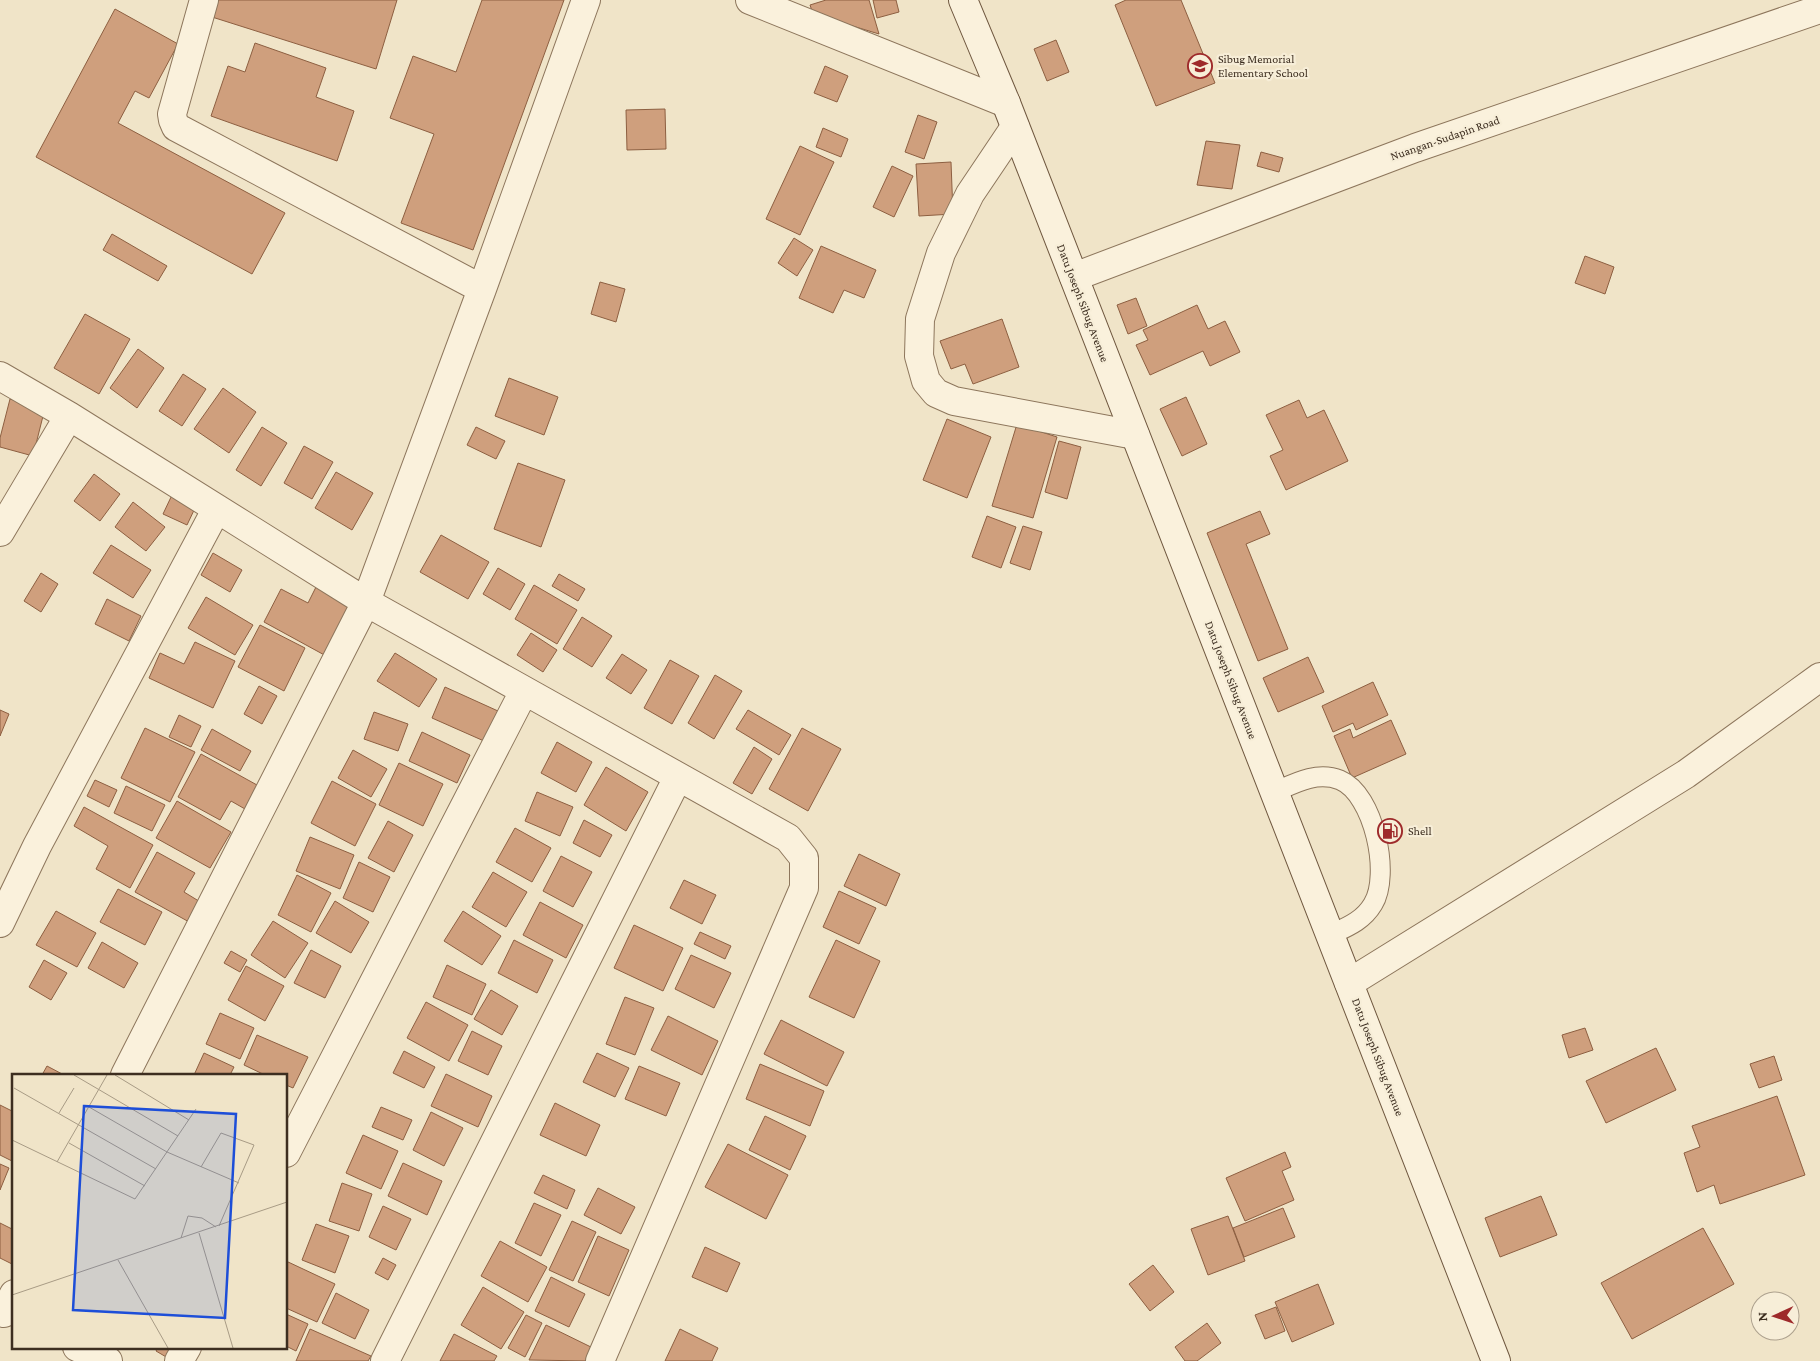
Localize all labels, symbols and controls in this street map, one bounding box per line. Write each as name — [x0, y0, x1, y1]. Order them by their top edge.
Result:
place label: Sibug Memorial Elementary School — [1218, 52, 1308, 80]
school or university icon: Sibug Memorial Elementary School — [1187, 53, 1213, 79]
street label: Nuangan-Sudapin Road — [1389, 112, 1502, 163]
street label: Datu Joseph Sibug Avenue — [1054, 242, 1112, 364]
street label: Datu Joseph Sibug Avenue — [1202, 619, 1260, 741]
fuel station icon: Shell — [1377, 818, 1403, 844]
place label: Shell — [1408, 824, 1432, 838]
street label: Datu Joseph Sibug Avenue — [1349, 996, 1407, 1118]
inset map — [12, 1074, 288, 1348]
north arrow — [1750, 1291, 1800, 1341]
text: N — [1754, 1311, 1770, 1322]

